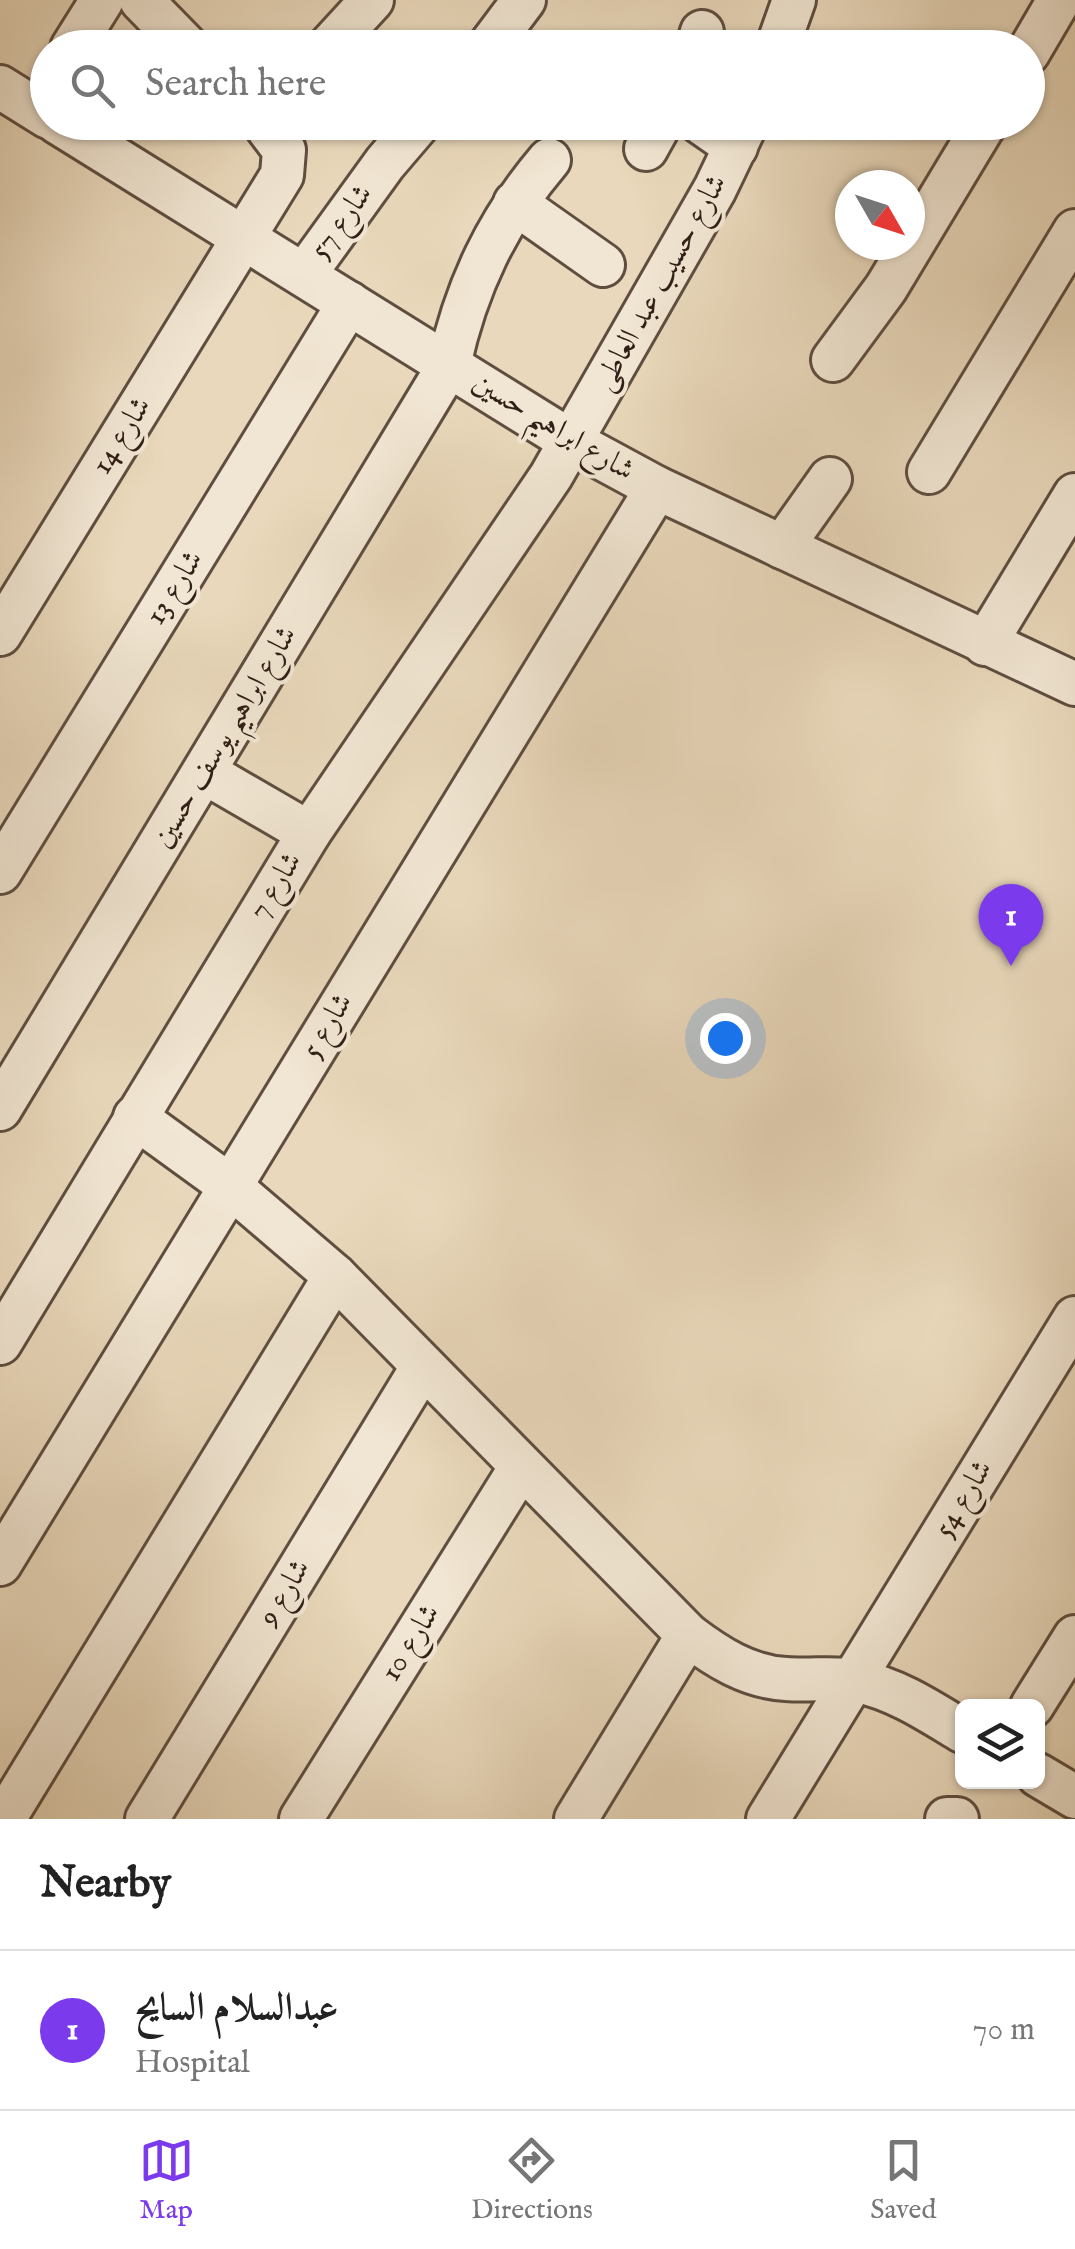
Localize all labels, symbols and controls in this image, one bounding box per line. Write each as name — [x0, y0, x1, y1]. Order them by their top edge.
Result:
search box — [30, 30, 1045, 140]
icon: search — [65, 58, 120, 113]
text: Search here — [145, 61, 326, 109]
street label: شارع حسيب عبد العاطى — [586, 168, 740, 400]
north arrow — [835, 170, 925, 260]
street label: شارع 57 — [302, 177, 385, 269]
street label: شارع ابراهيم حسين — [461, 364, 641, 497]
street label: شارع 14 — [83, 390, 164, 484]
street label: شارع 13 — [137, 544, 216, 635]
street label: شارع ابراهيم يوسف حسين — [144, 619, 313, 859]
street label: شارع 7 — [241, 845, 315, 929]
pin: 1 — [978, 884, 1044, 966]
street label: شارع 5 — [294, 986, 366, 1068]
your location — [700, 1013, 751, 1064]
street label: شارع 54 — [926, 1453, 1005, 1547]
street label: شارع 9 — [250, 1552, 323, 1636]
street label: شارع 10 — [373, 1597, 453, 1691]
map controls — [955, 1699, 1045, 1789]
button: layers — [955, 1699, 1045, 1789]
text: Nearby — [40, 1858, 171, 1911]
text: عبدالسلام السايح — [135, 1985, 338, 2033]
text: 1 — [67, 2010, 78, 2051]
text: 70 m — [973, 2010, 1035, 2051]
text: Hospital — [135, 2043, 250, 2084]
tab: Map — [139, 2133, 194, 2228]
tab: Directions — [471, 2133, 593, 2228]
tab: Saved — [870, 2133, 936, 2228]

